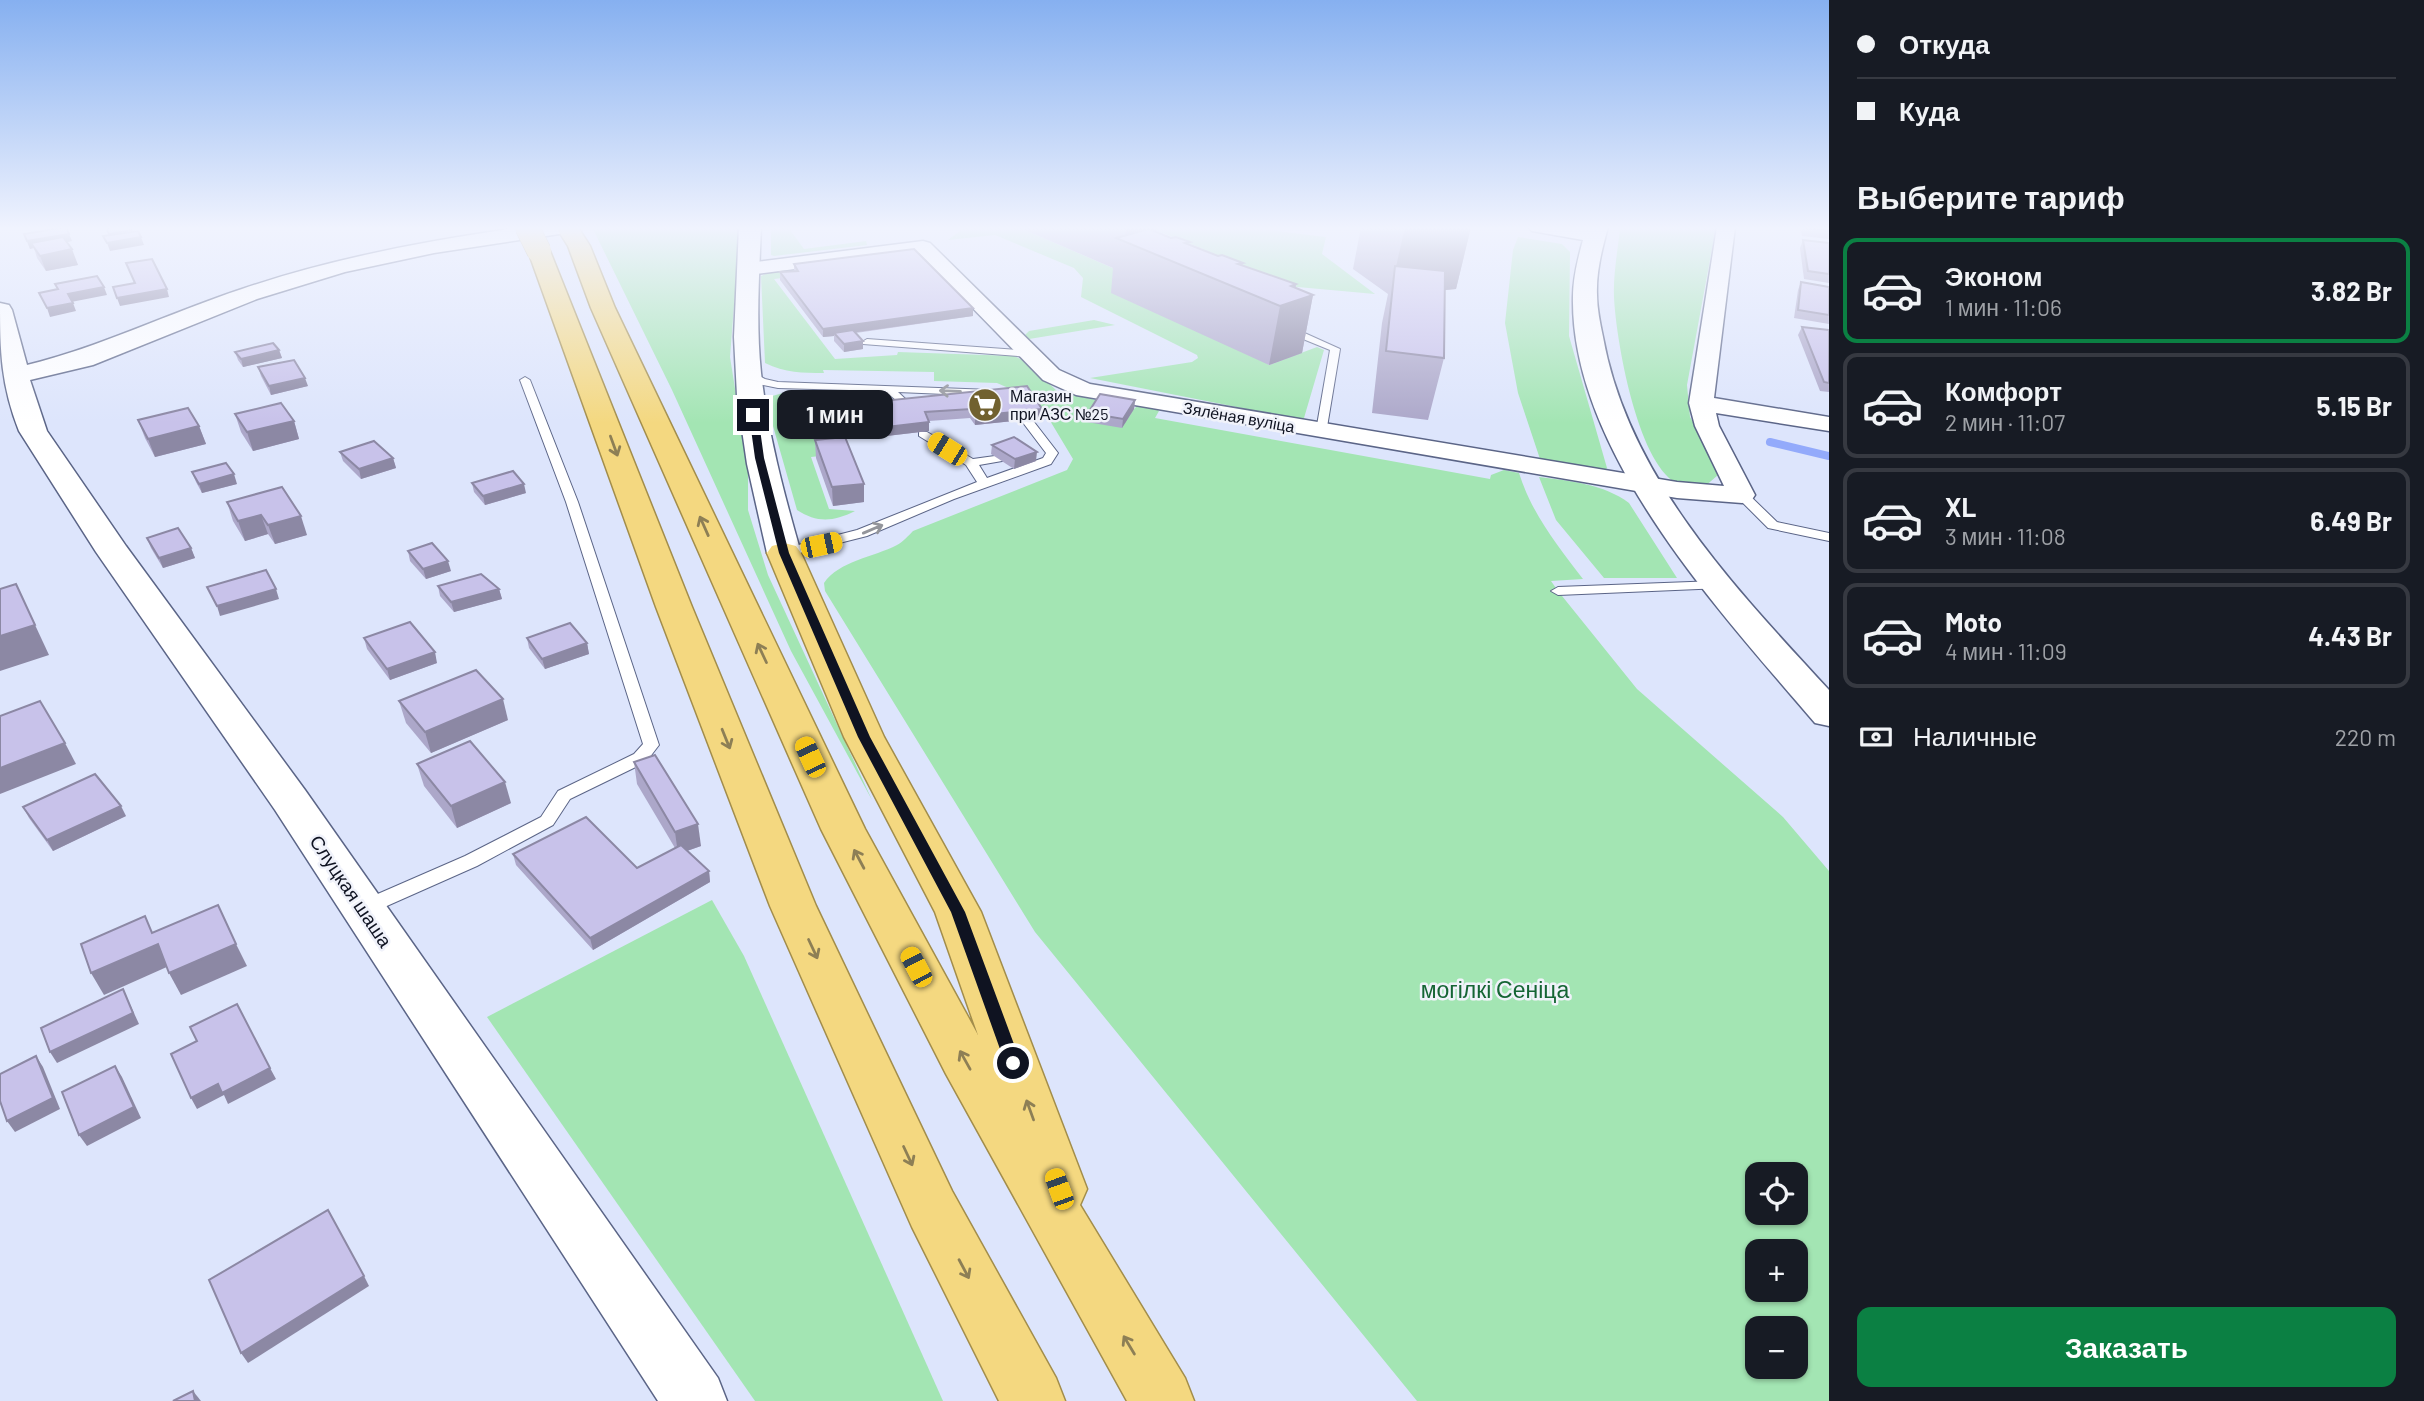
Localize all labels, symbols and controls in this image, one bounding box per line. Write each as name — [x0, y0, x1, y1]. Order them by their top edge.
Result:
text: Откуда — [1899, 28, 1990, 59]
text: Куда — [1899, 95, 1960, 126]
text: Выберите тариф — [1857, 177, 2125, 215]
icon: car — [1861, 259, 1924, 322]
text: Эконом — [1945, 260, 2043, 291]
text: 3.82 Br — [2311, 275, 2392, 306]
text: 1 мин · 11:06 — [1945, 293, 2062, 321]
icon: car — [1861, 374, 1924, 437]
text: Комфорт — [1945, 375, 2062, 406]
one-way arrow — [939, 384, 962, 397]
supermarket icon: Магазин при АЗС №25 — [966, 386, 1004, 424]
place label: Магазин при АЗС №25 — [1010, 386, 1108, 423]
callout: 1 мин — [778, 390, 893, 440]
text: 5.15 Br — [2316, 390, 2392, 421]
street label: Зялёная вуліца — [1182, 397, 1296, 436]
route end — [737, 399, 769, 431]
text: 1 мин — [806, 400, 864, 428]
text: 2 мин · 11:07 — [1945, 408, 2065, 436]
car — [924, 429, 971, 469]
one-way arrow — [609, 435, 621, 457]
icon: car — [1861, 489, 1924, 552]
text: XL — [1945, 491, 1976, 522]
text: 6.49 Br — [2310, 505, 2392, 536]
one-way arrow — [697, 516, 710, 537]
one-way arrow — [862, 521, 883, 534]
text: 3 мин · 11:08 — [1945, 522, 2066, 550]
car — [799, 530, 844, 560]
icon: car — [1861, 604, 1924, 667]
text: Moto — [1945, 606, 2002, 637]
text: 4.43 Br — [2308, 620, 2392, 651]
text: 4 мин · 11:09 — [1945, 637, 2067, 665]
one-way arrow — [755, 643, 768, 664]
icon: cash — [1857, 718, 1895, 756]
text: Наличные — [1913, 720, 2037, 751]
text: 220 m — [2335, 723, 2396, 751]
one-way arrow — [721, 728, 734, 749]
car — [792, 734, 829, 780]
street label: Слуцкая шаша — [305, 830, 398, 951]
one-way arrow — [851, 849, 865, 870]
one-way arrow — [807, 938, 820, 959]
car — [897, 944, 936, 990]
park label: могілкі Сеніца — [1421, 975, 1569, 1003]
route start — [997, 1047, 1029, 1079]
one-way arrow — [957, 1051, 971, 1071]
one-way arrow — [1023, 1100, 1036, 1122]
one-way arrow — [902, 1145, 915, 1166]
map controls — [1745, 1162, 1808, 1379]
button: locate — [1745, 1162, 1808, 1225]
car — [1042, 1166, 1077, 1212]
button: + — [1745, 1239, 1808, 1302]
one-way arrow — [957, 1258, 971, 1279]
button: Заказать — [1857, 1307, 2396, 1387]
button: − — [1745, 1316, 1808, 1379]
one-way arrow — [1122, 1336, 1136, 1356]

